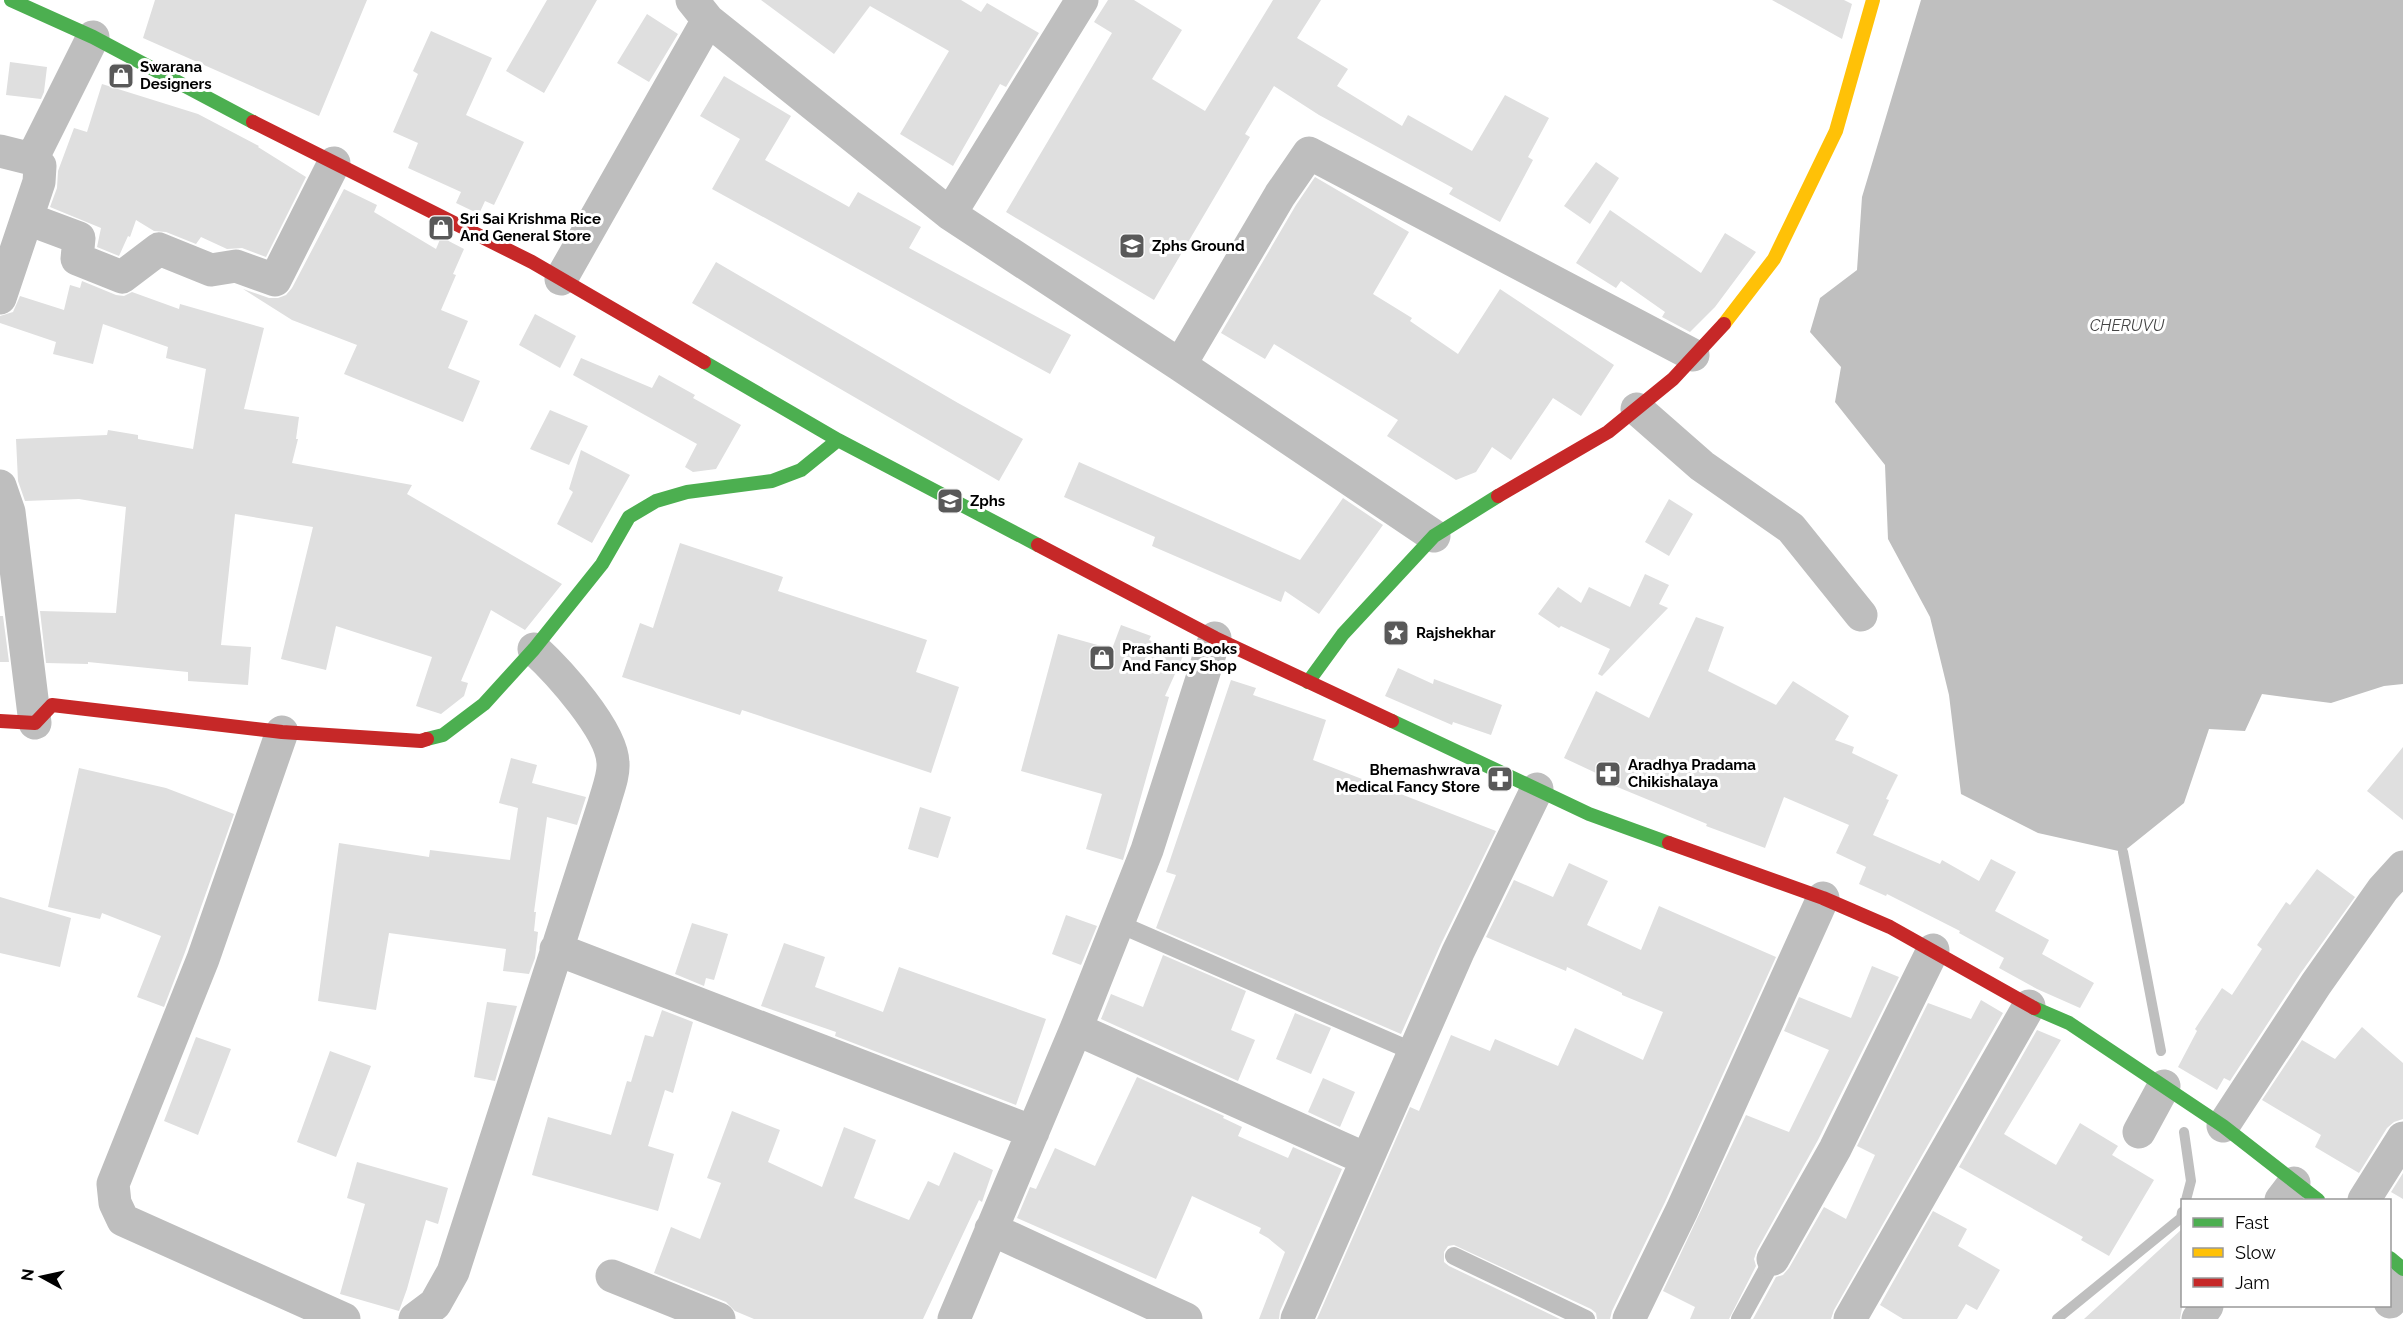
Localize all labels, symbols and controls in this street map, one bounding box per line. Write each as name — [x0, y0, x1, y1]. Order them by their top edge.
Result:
place label: Swarana Designers — [140, 58, 212, 93]
shop icon: Swarana Designers — [106, 61, 136, 91]
place label: Sri Sai Krishma Rice And General Store — [460, 210, 601, 245]
shop icon: Sri Sai Krishma Rice And General Store — [426, 213, 456, 243]
school or university icon: Zphs Ground — [1117, 231, 1147, 261]
place label: Zphs Ground — [1152, 237, 1245, 255]
water label: CHERUVU — [2090, 316, 2165, 335]
school or university icon: Zphs — [935, 486, 965, 516]
place label: Zphs — [970, 492, 1005, 510]
place icon: Rajshekhar — [1381, 618, 1411, 648]
place label: Rajshekhar — [1416, 624, 1496, 642]
place label: Prashanti Books And Fancy Shop — [1122, 640, 1237, 675]
shop icon: Prashanti Books And Fancy Shop — [1087, 643, 1117, 673]
place label: Aradhya Pradama Chikishalaya — [1628, 756, 1756, 791]
pharmacy icon: Aradhya Pradama Chikishalaya — [1593, 759, 1623, 789]
place label: Bhemashwrava Medical Fancy Store — [1336, 761, 1480, 796]
pharmacy icon: Bhemashwrava Medical Fancy Store — [1485, 764, 1515, 794]
legend — [2181, 1199, 2391, 1307]
text: Fast — [2235, 1212, 2269, 1233]
text: Slow — [2235, 1242, 2276, 1263]
north arrow — [12, 1247, 72, 1307]
text: N — [17, 1268, 38, 1282]
text: Jam — [2235, 1272, 2270, 1293]

